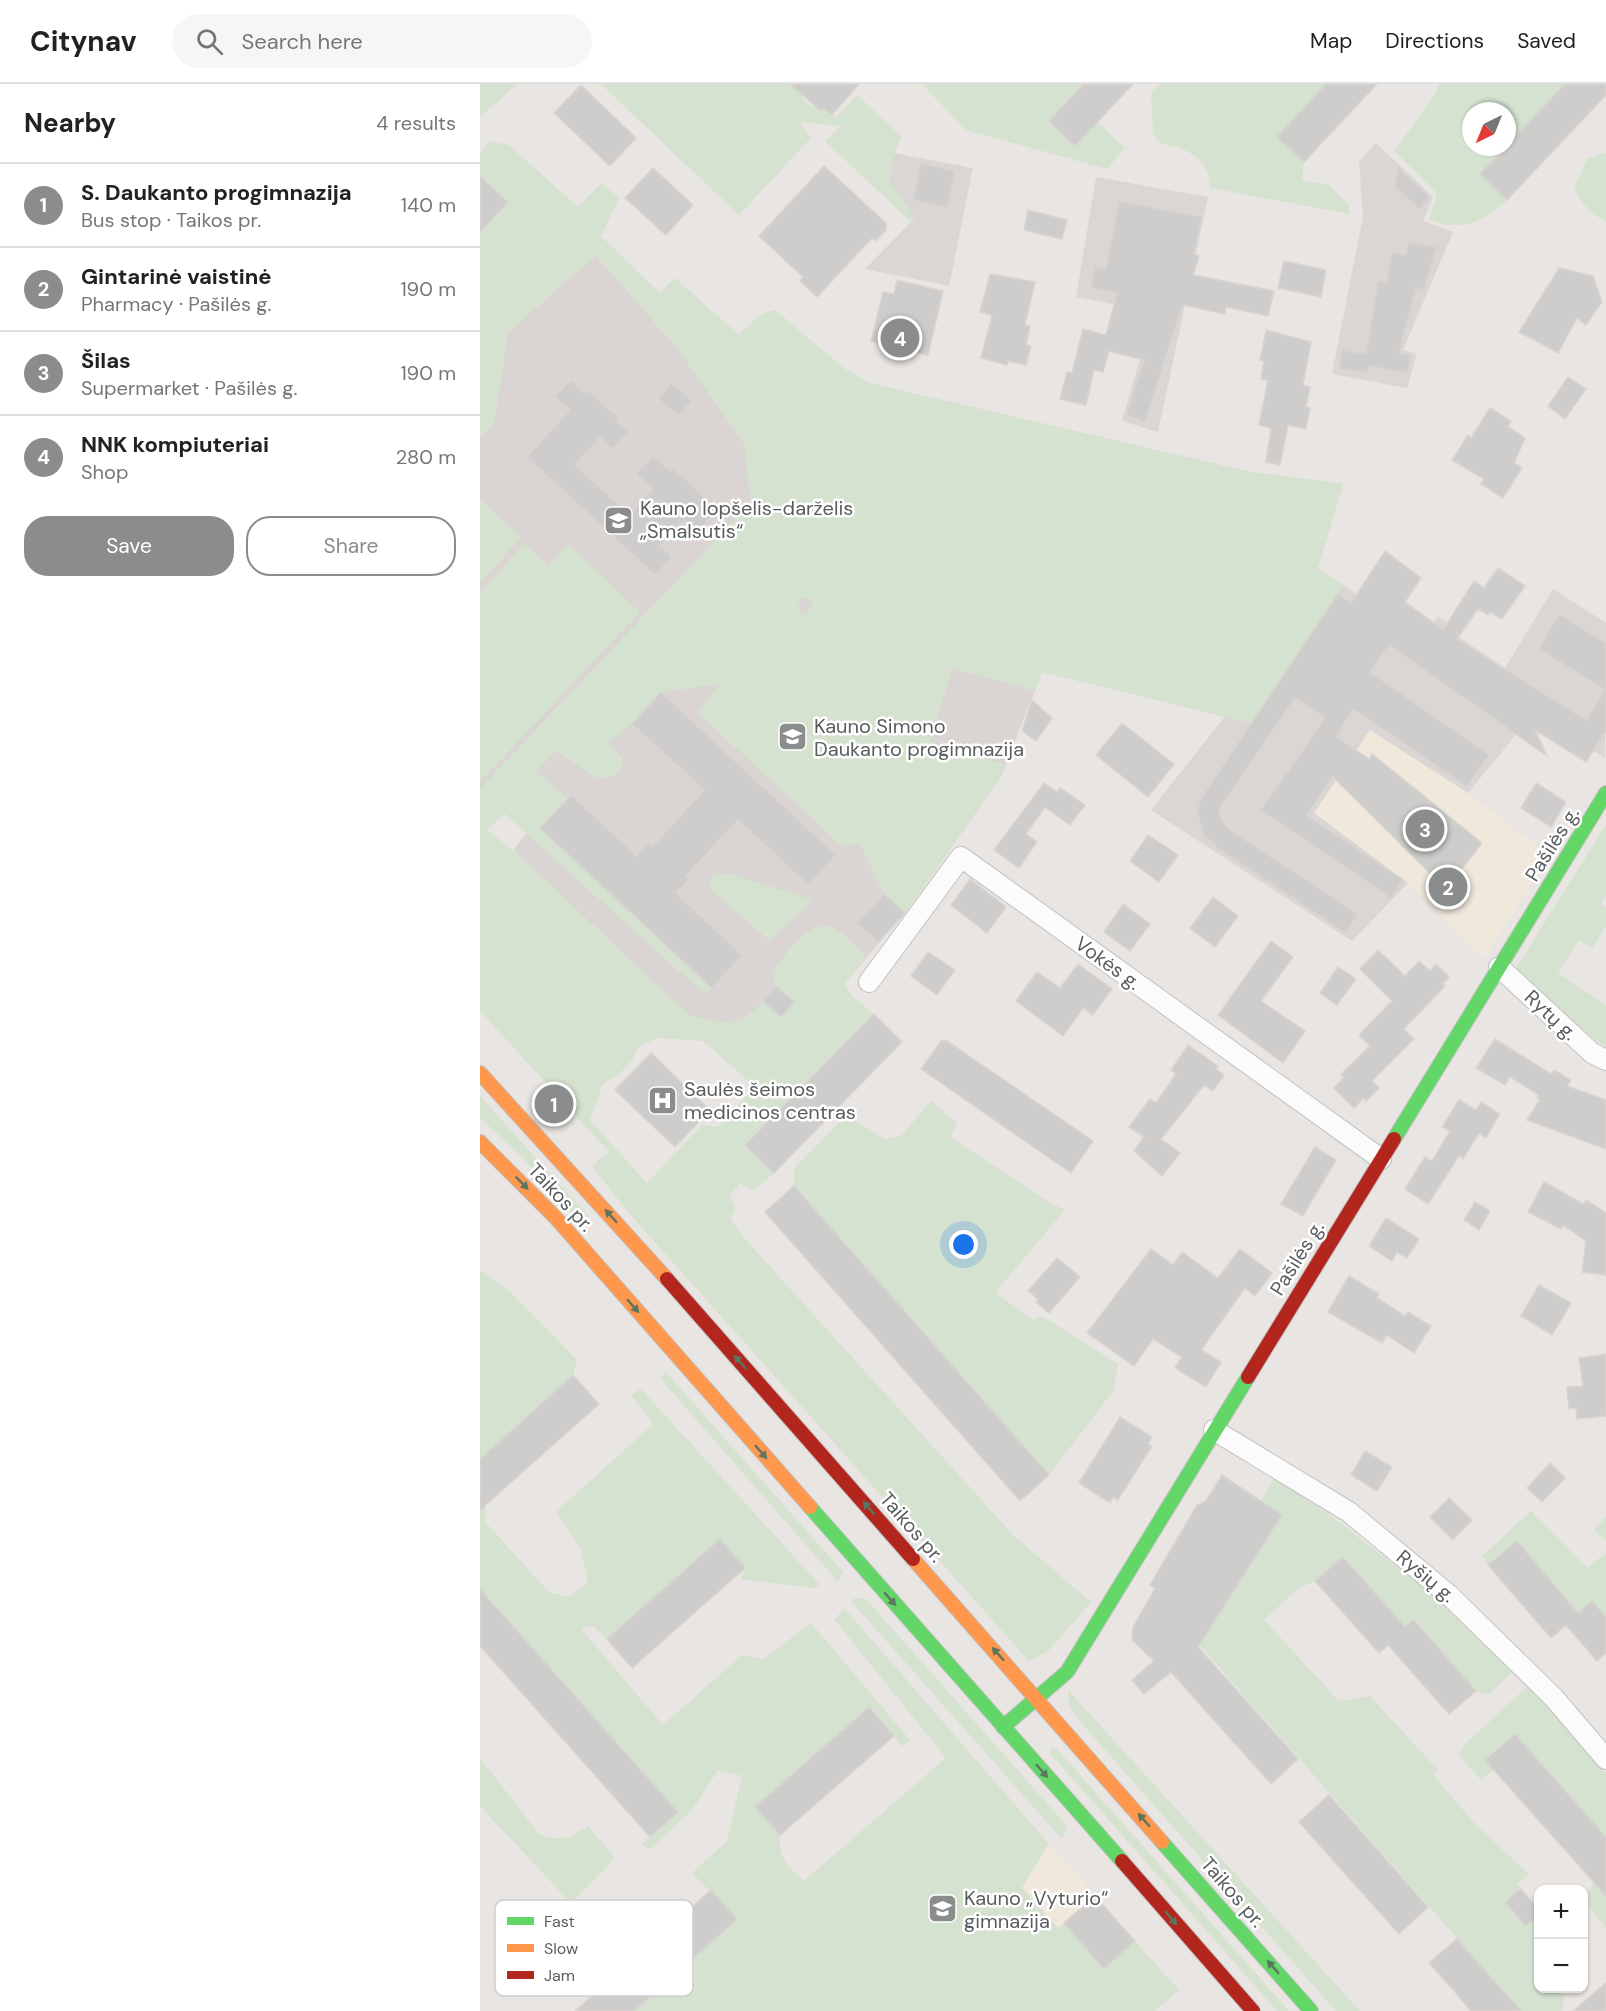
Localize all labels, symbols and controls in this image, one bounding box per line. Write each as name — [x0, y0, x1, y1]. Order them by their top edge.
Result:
search box — [172, 14, 592, 68]
text: Citynav — [30, 23, 136, 60]
icon: search — [193, 25, 226, 58]
text: Search here — [241, 27, 363, 56]
text: Map — [1310, 27, 1352, 55]
text: Directions — [1385, 27, 1484, 55]
text: Saved — [1517, 27, 1576, 55]
north arrow — [1462, 102, 1516, 156]
text: Nearby — [24, 106, 116, 140]
text: 4 results — [376, 110, 456, 136]
text: S. Daukanto progimnazija — [81, 178, 352, 207]
text: 1 — [40, 192, 47, 218]
text: 140 m — [401, 192, 456, 218]
text: Bus stop · Taikos pr. — [81, 207, 261, 233]
text: Gintarinė vaistinė — [81, 262, 272, 291]
text: 2 — [38, 276, 49, 302]
text: 190 m — [400, 276, 456, 302]
text: Pharmacy · Pašilės g. — [81, 291, 271, 317]
pin: 4 — [880, 316, 920, 360]
text: Šilas — [81, 346, 131, 375]
text: 3 — [37, 360, 50, 386]
text: 190 m — [400, 360, 456, 386]
text: Supermarket · Pašilės g. — [81, 375, 297, 401]
text: NNK kompiuteriai — [81, 430, 269, 459]
text: 4 — [37, 444, 50, 470]
text: 280 m — [396, 444, 456, 470]
text: Shop — [81, 459, 128, 485]
place label: Kauno lopšelis-darželis „Smalsutis“ — [640, 495, 853, 544]
school or university icon: Kauno lopšelis-darželis „Smalsutis“ — [603, 504, 635, 536]
button: Save — [24, 516, 234, 576]
button: Share — [246, 516, 456, 576]
place label: Kauno Simono Daukanto progimnazija — [814, 713, 1024, 762]
school or university icon: Kauno Simono Daukanto progimnazija — [777, 721, 809, 753]
street label: Pašilės g. — [1519, 802, 1585, 886]
pin: 3 — [1406, 806, 1444, 852]
pin: 2 — [1428, 864, 1468, 910]
street label: Vokės g. — [1070, 930, 1146, 996]
street label: Rytų g. — [1519, 984, 1583, 1046]
place label: Saulės šeimos medicinos centras — [684, 1076, 856, 1125]
pin: 1 — [534, 1082, 574, 1126]
hospital icon: Saulės šeimos medicinos centras — [647, 1084, 679, 1116]
street label: Taikos pr. — [522, 1157, 600, 1237]
one-way arrow — [514, 1175, 528, 1189]
one-way arrow — [605, 1209, 618, 1224]
street label: Pašilės g. — [1264, 1216, 1330, 1300]
your location — [949, 1230, 978, 1259]
one-way arrow — [626, 1298, 639, 1313]
one-way arrow — [734, 1355, 747, 1370]
one-way arrow — [754, 1444, 767, 1459]
street label: Taikos pr. — [874, 1486, 950, 1568]
one-way arrow — [863, 1501, 876, 1516]
street label: Ryšių g. — [1391, 1544, 1461, 1608]
one-way arrow — [883, 1591, 896, 1606]
one-way arrow — [992, 1647, 1005, 1662]
one-way arrow — [1035, 1763, 1048, 1778]
one-way arrow — [1138, 1813, 1151, 1828]
street label: Taikos pr. — [1195, 1851, 1271, 1933]
place label: Kauno „Vyturio“ gimnazija — [964, 1885, 1108, 1934]
map controls — [1534, 1885, 1588, 1993]
button: + — [1534, 1885, 1588, 1939]
school or university icon: Kauno „Vyturio“ gimnazija — [927, 1893, 959, 1925]
legend — [495, 1900, 693, 1996]
one-way arrow — [1164, 1910, 1177, 1925]
text: Fast — [544, 1911, 575, 1932]
text: Slow — [544, 1938, 578, 1959]
button: − — [1534, 1939, 1588, 1993]
one-way arrow — [1267, 1960, 1280, 1975]
text: Jam — [544, 1965, 575, 1986]

